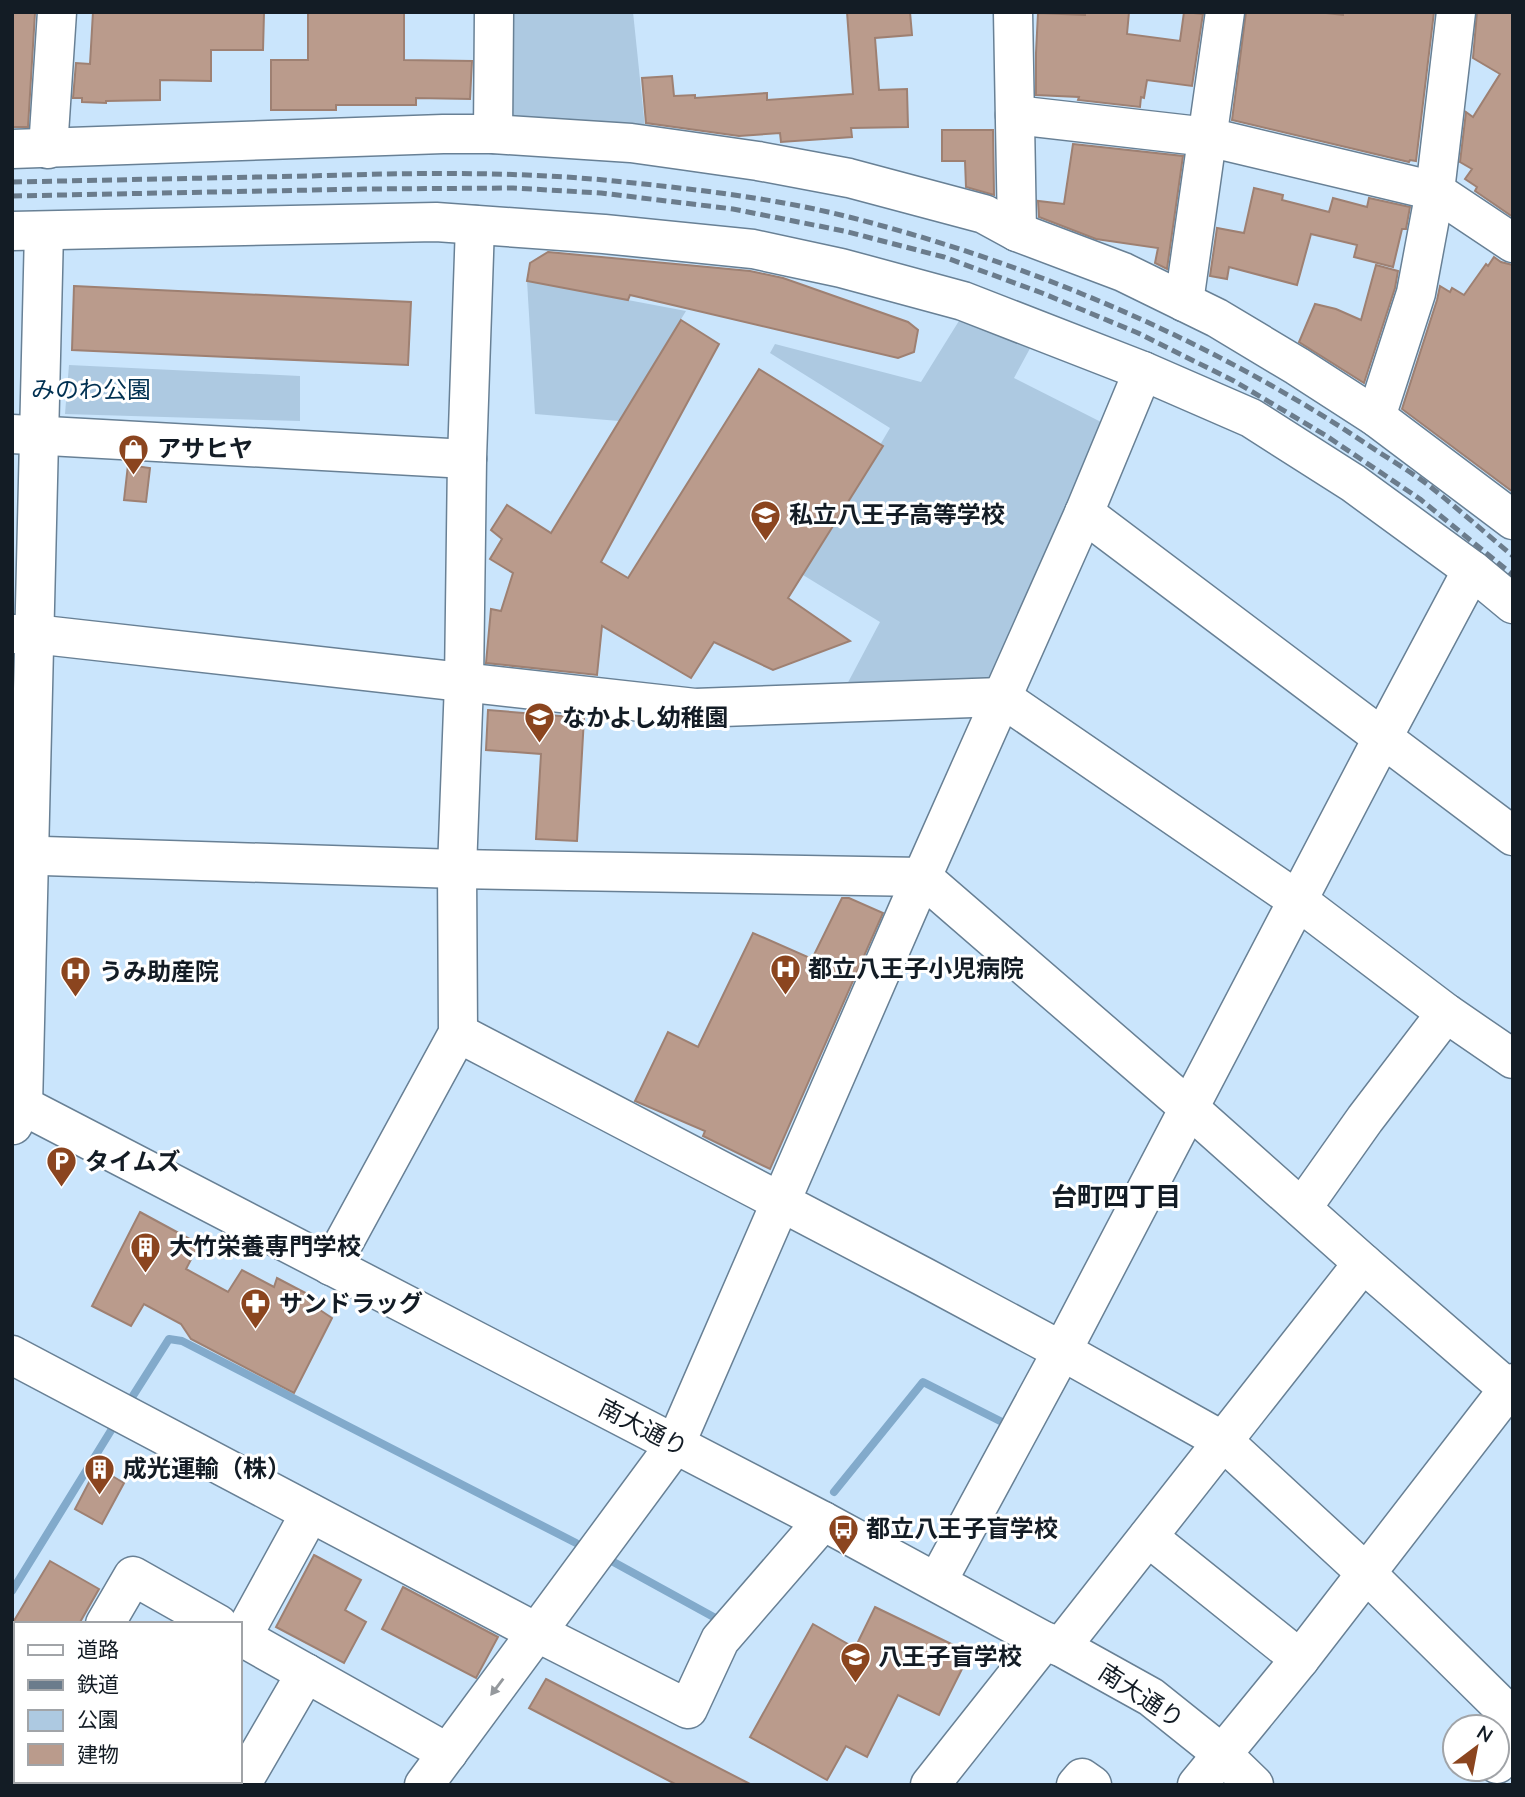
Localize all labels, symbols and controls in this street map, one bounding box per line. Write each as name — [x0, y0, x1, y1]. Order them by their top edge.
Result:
park label: みのわ公園 — [31, 374, 151, 404]
shop icon: アサヒヤ — [117, 432, 151, 476]
place label: アサヒヤ — [157, 433, 253, 463]
school or university icon: 私立八王子高等学校 — [749, 498, 783, 542]
place label: 私立八王子高等学校 — [789, 499, 1005, 529]
school or university icon: なかよし幼稚園 — [522, 701, 556, 745]
place label: なかよし幼稚園 — [562, 702, 729, 732]
hospital icon: 都立八王子小児病院 — [768, 952, 802, 996]
place label: 都立八王子小児病院 — [808, 953, 1024, 983]
hospital icon: うみ助産院 — [59, 955, 93, 999]
place label: うみ助産院 — [99, 956, 219, 986]
parking icon: タイムズ — [45, 1145, 79, 1189]
place label: タイムズ — [85, 1146, 181, 1176]
district label: 台町四丁目 — [1051, 1180, 1181, 1213]
building icon: 大竹栄養専門学校 — [129, 1230, 163, 1274]
place label: 大竹栄養専門学校 — [169, 1231, 361, 1261]
pharmacy icon: サンドラッグ — [239, 1287, 273, 1331]
place label: サンドラッグ — [279, 1288, 423, 1318]
street label: 南大通り — [594, 1392, 693, 1462]
building icon: 成光運輸（株） — [83, 1452, 117, 1496]
place label: 成光運輸（株） — [123, 1453, 291, 1483]
bus stop icon: 都立八王子盲学校 — [826, 1512, 860, 1556]
place label: 都立八王子盲学校 — [866, 1513, 1058, 1543]
legend — [14, 1622, 242, 1783]
text: 道路 — [77, 1636, 119, 1662]
school or university icon: 八王子盲学校 — [838, 1640, 872, 1684]
place label: 八王子盲学校 — [878, 1641, 1022, 1671]
street label: 南大通り — [1093, 1656, 1190, 1734]
text: 鉄道 — [77, 1671, 119, 1697]
one-way arrow — [489, 1678, 504, 1696]
text: 公園 — [77, 1706, 119, 1732]
north arrow — [1441, 1713, 1511, 1783]
text: N — [1473, 1720, 1497, 1748]
text: 建物 — [77, 1741, 119, 1767]

